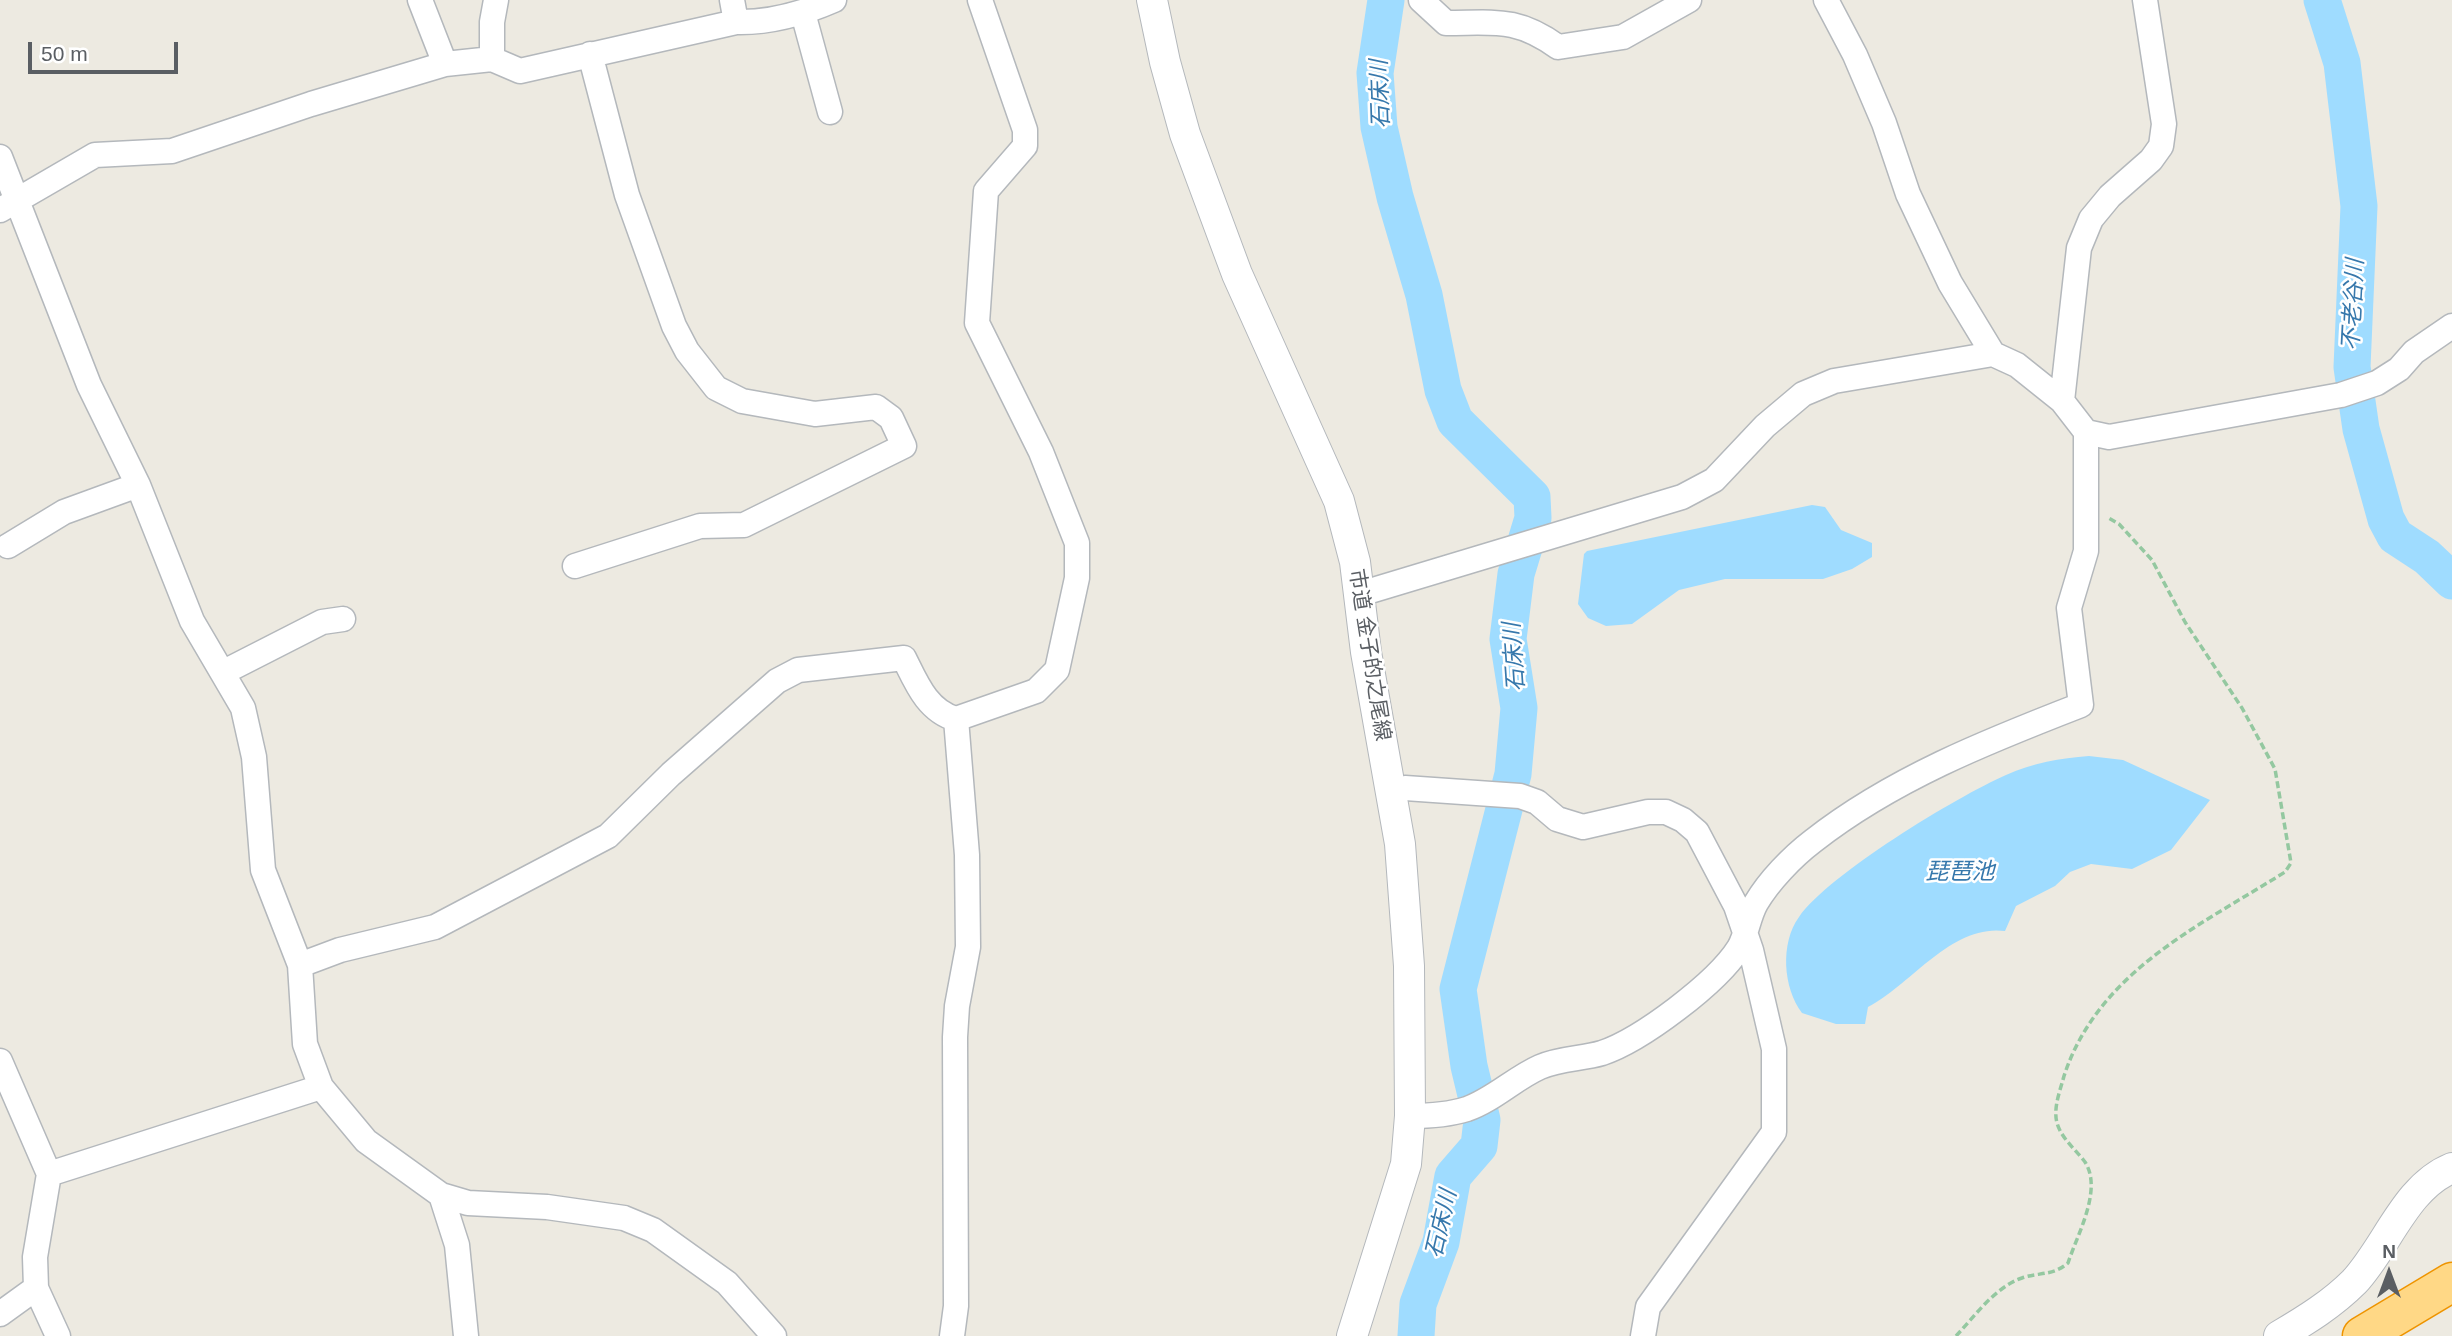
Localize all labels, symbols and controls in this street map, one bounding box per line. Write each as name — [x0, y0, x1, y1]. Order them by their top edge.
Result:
scale bar — [32, 28, 182, 72]
text: 50 m — [41, 42, 88, 65]
water label: 石床川 — [1366, 59, 1396, 129]
water label: 不老谷川 — [2338, 258, 2370, 352]
street label: 市道 金子的之尾線 — [1343, 567, 1395, 743]
water label: 石床川 — [1499, 622, 1531, 692]
water label: 琵琶池 — [1926, 859, 1994, 887]
water label: 石床川 — [1421, 1187, 1463, 1261]
north arrow — [2354, 1238, 2424, 1308]
text: N — [2382, 1241, 2396, 1262]

